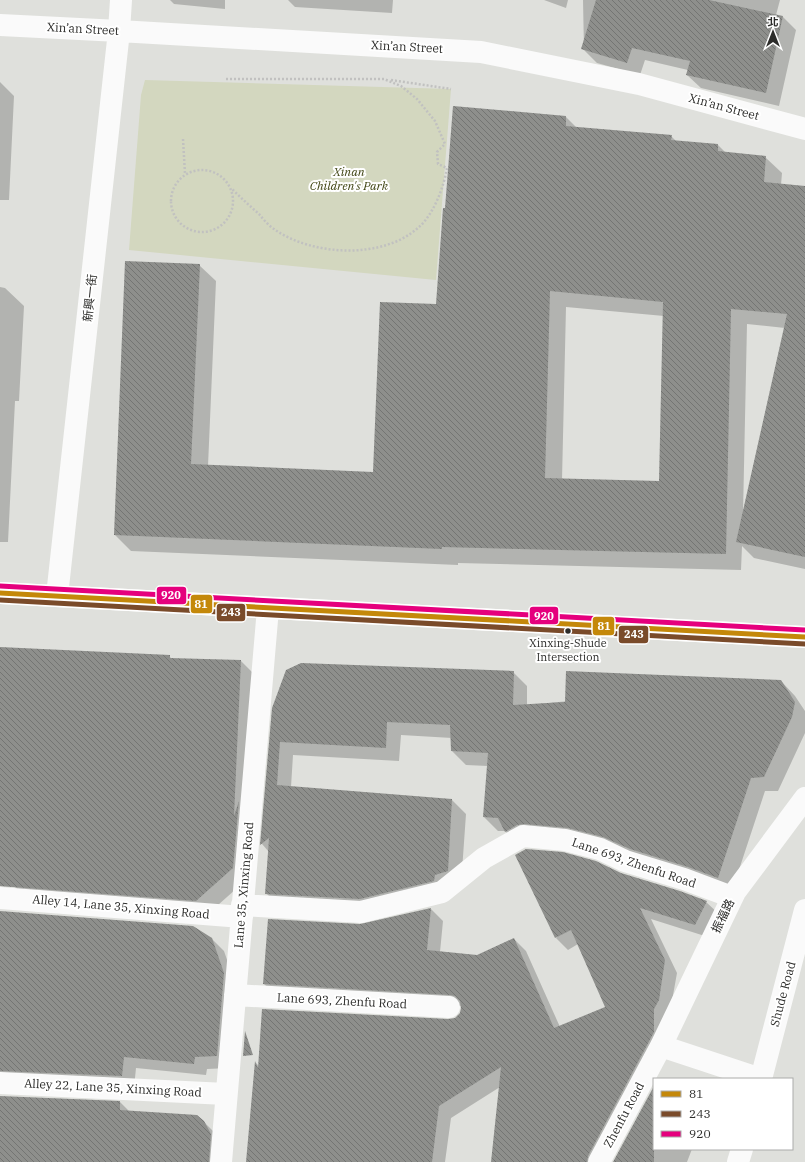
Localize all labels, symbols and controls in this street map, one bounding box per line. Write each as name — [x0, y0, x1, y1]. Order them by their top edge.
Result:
north arrow — [753, 12, 793, 52]
text: 北 — [768, 15, 779, 29]
street label: Xin’an Street — [47, 19, 119, 38]
street label: Xin’an Street — [371, 37, 443, 56]
street label: Xin’an Street — [687, 90, 761, 123]
park label: Xinan Children's Park — [310, 164, 389, 193]
street label: 新興一街 — [80, 273, 99, 323]
line badge: 920 — [156, 586, 187, 605]
text: 920 — [161, 588, 181, 602]
line badge: 81 — [190, 594, 213, 614]
text: 81 — [194, 597, 208, 611]
line badge: 243 — [216, 603, 246, 622]
text: 243 — [221, 605, 241, 619]
line badge: 920 — [529, 606, 559, 625]
text: 920 — [534, 609, 554, 623]
line badge: 81 — [592, 616, 615, 636]
text: 81 — [597, 619, 611, 633]
line badge: 243 — [618, 625, 649, 644]
marker: Xinxing-Shude Intersection — [563, 626, 573, 636]
text: 243 — [624, 627, 644, 641]
place label: Xinxing-Shude Intersection — [529, 636, 607, 664]
street label: Lane 35, Xinxing Road — [231, 821, 256, 949]
street label: Lane 693, Zhenfu Road — [570, 834, 698, 891]
street label: Alley 14, Lane 35, Xinxing Road — [32, 891, 210, 922]
street label: 振福路 — [708, 896, 737, 935]
street label: Shude Road — [767, 960, 798, 1028]
street label: Lane 693, Zhenfu Road — [277, 990, 408, 1011]
street label: Alley 22, Lane 35, Xinxing Road — [24, 1075, 202, 1100]
legend — [653, 1078, 793, 1150]
street label: Zhenfu Road — [600, 1079, 647, 1150]
text: 81 — [689, 1086, 703, 1101]
text: 243 — [689, 1106, 711, 1121]
text: 920 — [689, 1126, 711, 1141]

